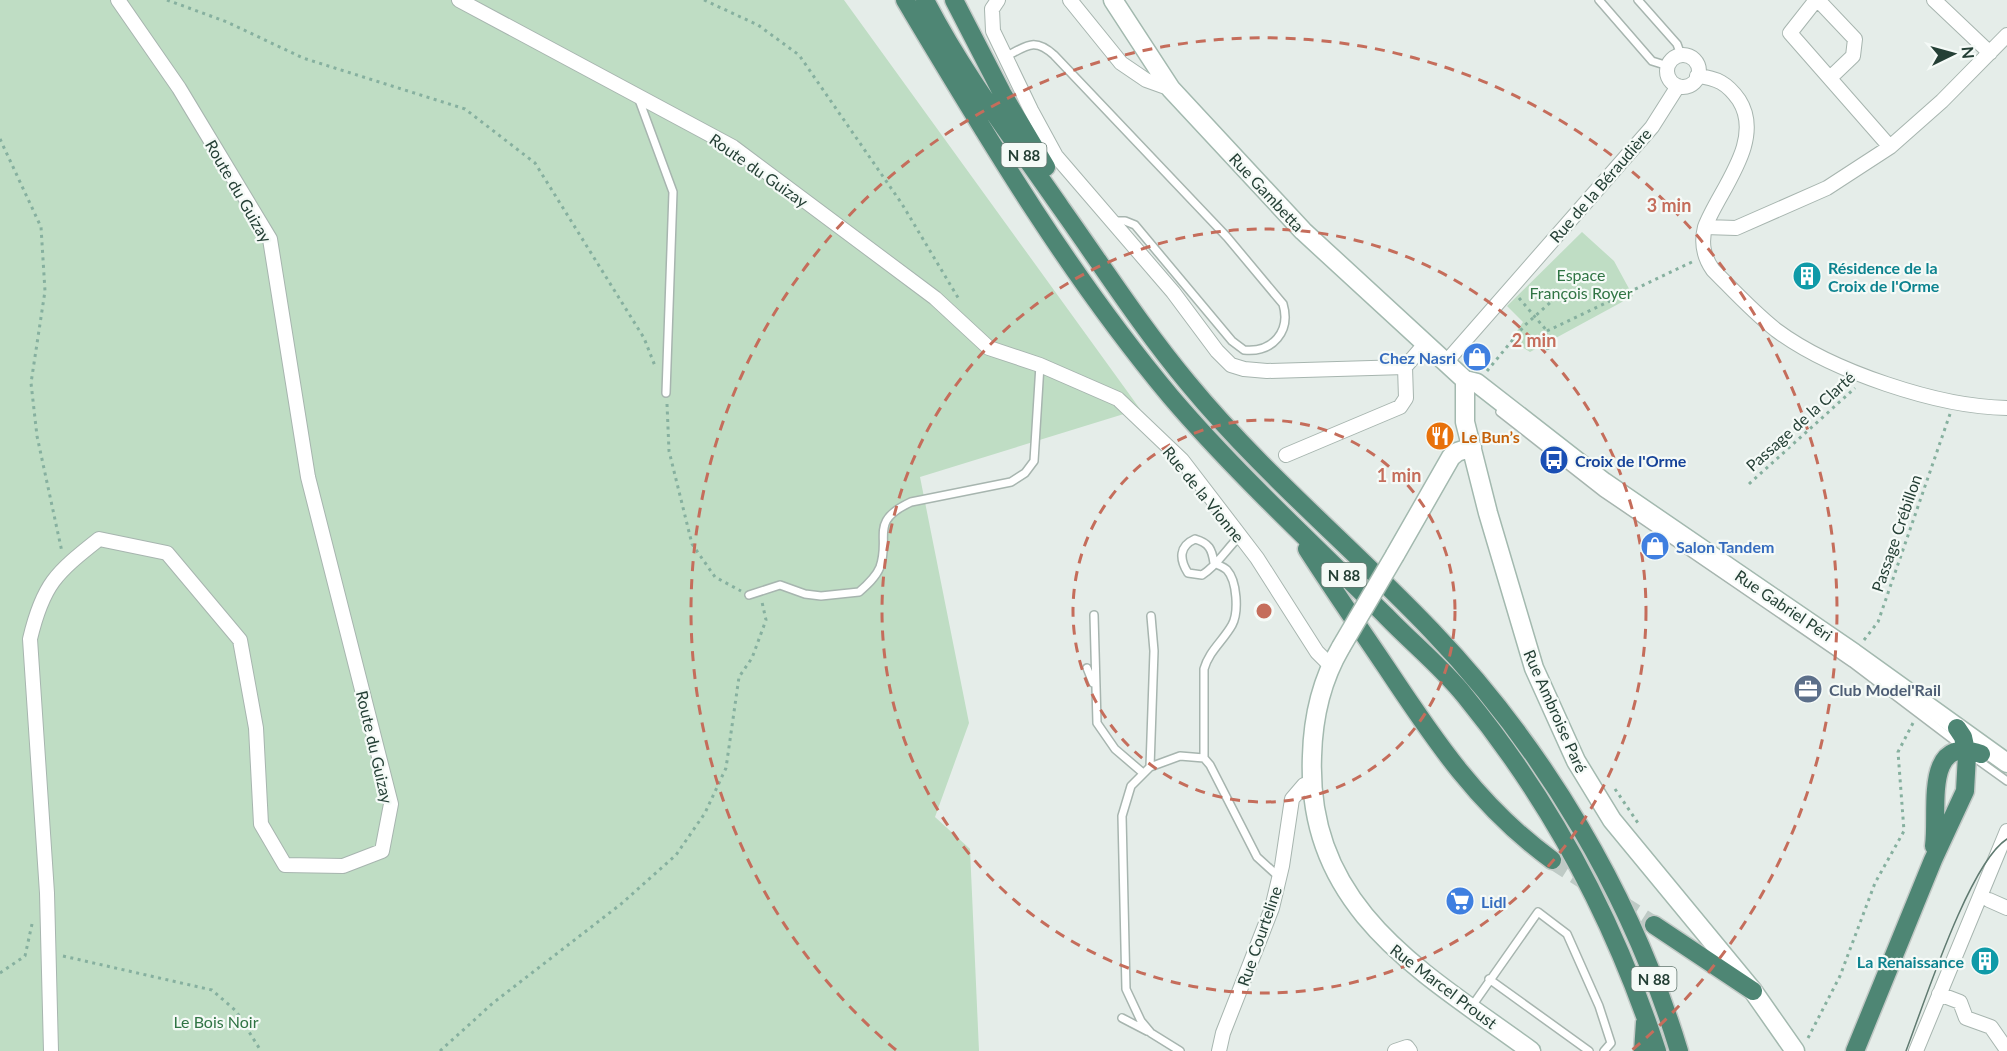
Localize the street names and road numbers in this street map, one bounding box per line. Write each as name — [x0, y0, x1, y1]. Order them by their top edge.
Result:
street label: Rue de la Béraudière — [1545, 124, 1655, 246]
street label: Route du Guizay — [706, 129, 812, 211]
street label: Route du Guizay — [202, 136, 276, 246]
road number: N 88 — [1002, 143, 1046, 167]
street label: Rue Gambetta — [1226, 149, 1308, 235]
street label: Passage de la Clarté — [1742, 367, 1858, 475]
street label: Rue de la Vionne — [1159, 442, 1249, 546]
street label: Passage Crébillon — [1867, 472, 1925, 594]
road number: N 88 — [1322, 563, 1366, 587]
street label: Rue Gabriel Péri — [1732, 566, 1836, 644]
street label: Rue Ambroise Paré — [1520, 647, 1592, 775]
street label: Route du Guizay — [353, 689, 397, 806]
street label: Rue Courteline — [1233, 883, 1285, 989]
street label: Rue Marcel Proust — [1387, 940, 1501, 1032]
road number: N 88 — [1632, 967, 1676, 991]

